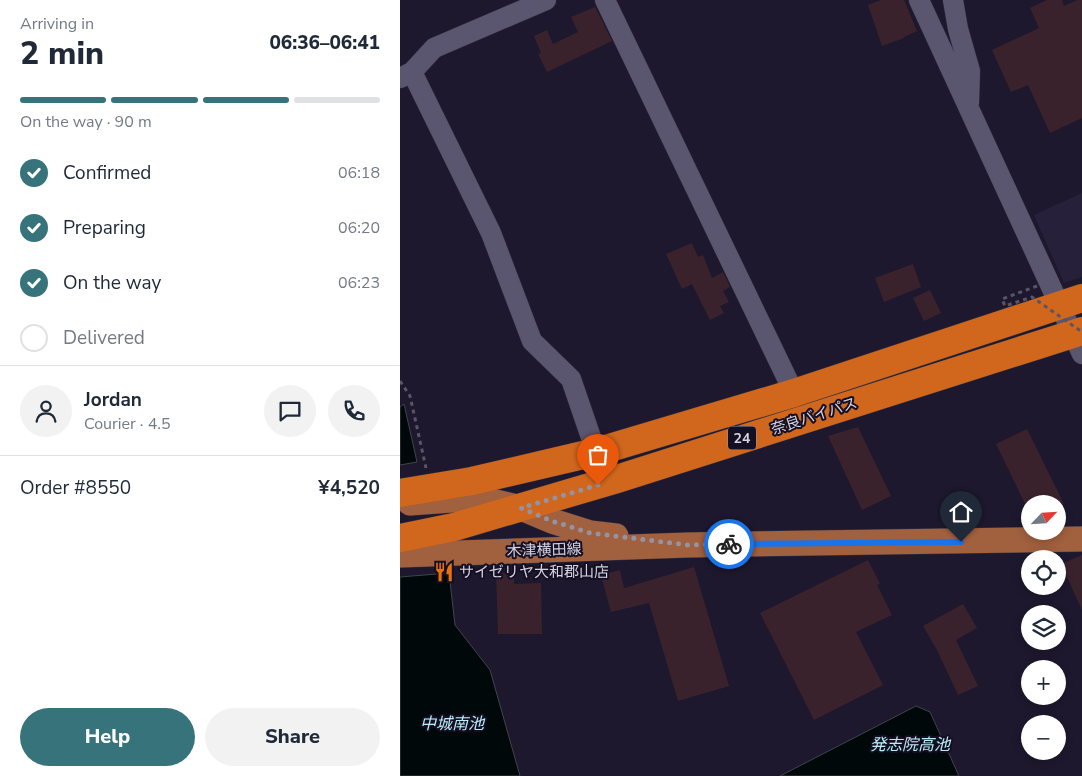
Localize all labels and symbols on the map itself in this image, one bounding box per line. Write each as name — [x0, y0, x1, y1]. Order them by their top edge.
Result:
street label: 奈良バイパス — [768, 393, 860, 439]
road number: 24 — [728, 426, 756, 449]
pin — [577, 434, 619, 485]
pin — [940, 491, 982, 542]
north arrow — [1021, 495, 1066, 540]
courier — [704, 519, 754, 569]
street label: 木津横田線 — [506, 539, 582, 561]
restaurant icon: サイゼリヤ大和郡山店 — [433, 561, 455, 583]
place label: サイゼリヤ大和郡山店 — [459, 562, 609, 582]
water label: 中城南池 — [420, 713, 486, 735]
water label: 発志院高池 — [870, 734, 952, 756]

